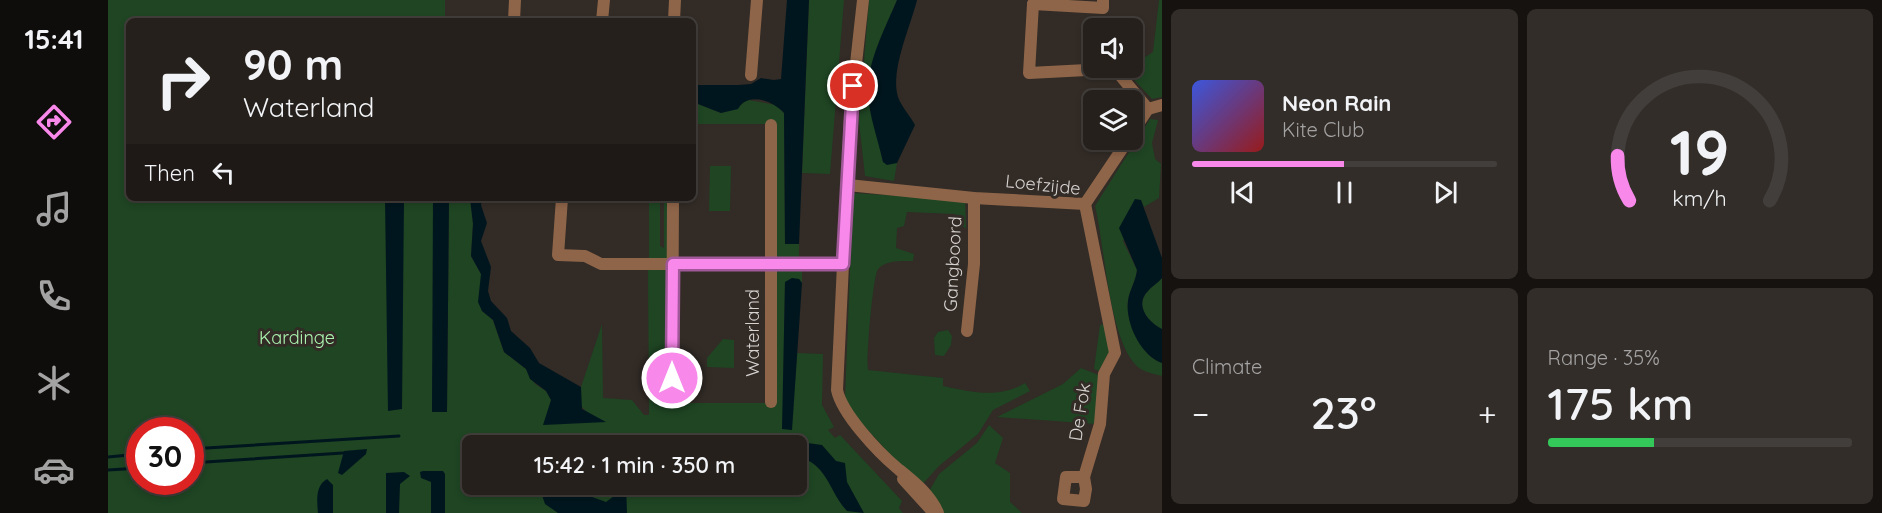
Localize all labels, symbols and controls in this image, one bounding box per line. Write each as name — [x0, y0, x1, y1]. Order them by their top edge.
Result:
map controls — [1083, 18, 1143, 150]
button: sound — [1083, 18, 1143, 78]
text: 15:41 — [25, 22, 84, 56]
text: 90 m — [243, 38, 343, 91]
icon: right — [144, 42, 222, 120]
pin — [827, 60, 878, 111]
icon: arrive — [836, 69, 869, 102]
text: Neon Rain — [1282, 89, 1391, 117]
text: Waterland — [243, 90, 374, 124]
button: layers — [1083, 90, 1143, 150]
icon: directions — [33, 101, 75, 143]
text: 19 — [1670, 113, 1730, 191]
text: Kite Club — [1282, 117, 1364, 142]
icon: left — [207, 156, 240, 189]
text: Then — [144, 159, 195, 187]
street label: Loefzijde — [1004, 169, 1082, 200]
icon: previous — [1226, 176, 1259, 209]
icon: pause — [1328, 176, 1361, 209]
icon: next — [1429, 176, 1462, 209]
text: km/h — [1673, 186, 1727, 212]
icon: music — [33, 188, 75, 230]
street label: Gangboord — [939, 216, 966, 312]
icon: phone — [33, 275, 75, 317]
street label: Waterland — [741, 289, 764, 377]
park label: Kardinge — [259, 326, 335, 349]
text: Range · 35% — [1548, 345, 1660, 370]
position arrow — [640, 346, 704, 410]
text: Climate — [1192, 354, 1262, 379]
icon: climate — [33, 362, 75, 404]
text: 175 km — [1548, 375, 1693, 431]
street label: De Fok — [1064, 381, 1095, 443]
text: 23° — [1310, 384, 1377, 440]
text: − — [1192, 393, 1209, 434]
text: + — [1478, 393, 1497, 434]
speed limit sign: 30 — [126, 417, 204, 495]
icon: car — [33, 449, 75, 491]
text: 15:42 · 1 min · 350 m — [534, 451, 735, 479]

